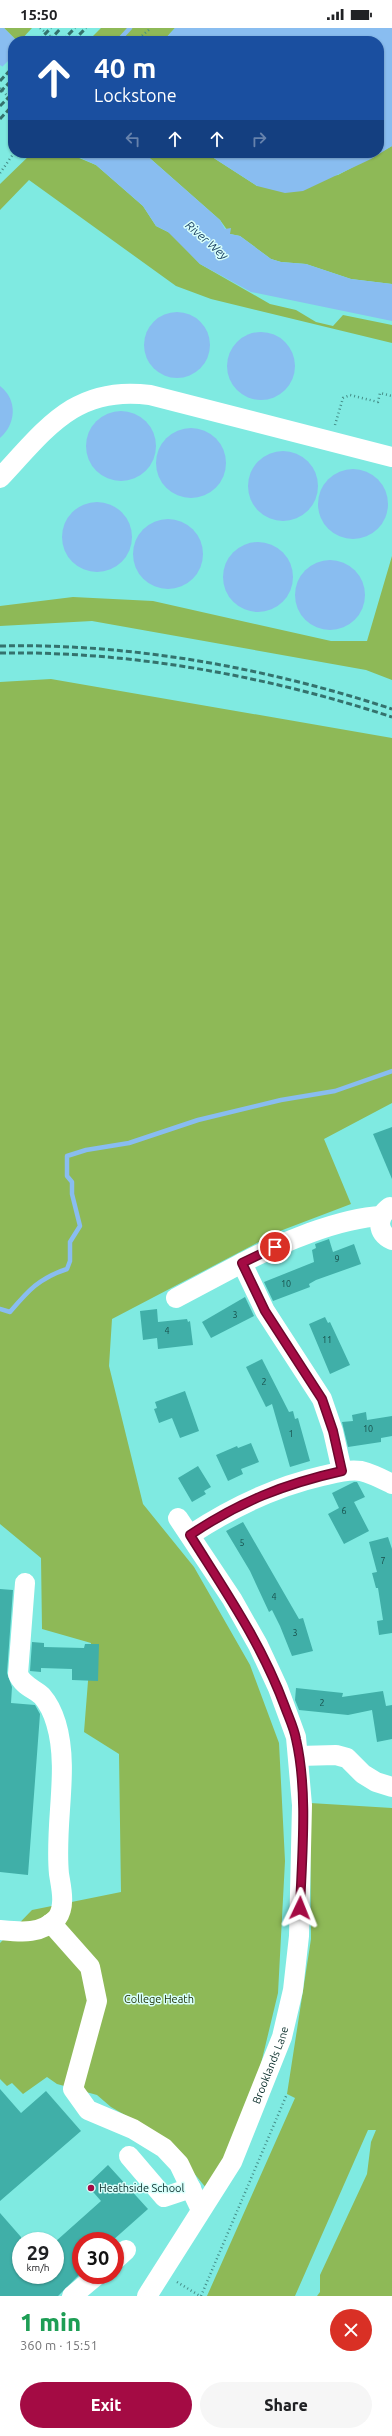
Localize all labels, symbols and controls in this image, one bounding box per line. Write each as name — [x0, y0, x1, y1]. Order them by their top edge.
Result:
text: 15:50 — [20, 6, 58, 23]
icon: ahead — [28, 52, 80, 104]
text: 40 m — [94, 52, 156, 83]
text: Lockstone — [94, 85, 177, 105]
icon: left — [122, 128, 144, 150]
icon: ahead — [164, 128, 186, 150]
icon: ahead — [206, 128, 228, 150]
icon: right — [248, 128, 270, 150]
water label: River Wey — [183, 218, 231, 262]
pin — [258, 1230, 292, 1264]
icon: arrive — [264, 1236, 286, 1258]
house number: 9 — [334, 1254, 340, 1264]
house number: 10 — [281, 1279, 291, 1289]
house number: 3 — [232, 1310, 238, 1320]
house number: 4 — [164, 1326, 170, 1336]
house number: 11 — [322, 1335, 332, 1345]
house number: 2 — [261, 1377, 267, 1387]
house number: 10 — [363, 1424, 373, 1434]
house number: 1 — [288, 1429, 294, 1439]
house number: 6 — [341, 1506, 347, 1516]
house number: 5 — [239, 1538, 245, 1548]
house number: 7 — [380, 1556, 386, 1566]
house number: 4 — [271, 1592, 277, 1602]
house number: 3 — [292, 1628, 298, 1638]
house number: 2 — [319, 1698, 325, 1708]
position arrow — [279, 1887, 321, 1929]
park label: College Heath — [124, 1993, 194, 2005]
street label: Brooklands Lane — [250, 2025, 290, 2105]
place label: Heathside School — [99, 2182, 184, 2194]
marker: Heathside School — [86, 2183, 96, 2193]
speed limit sign: 30 — [72, 2232, 124, 2284]
text: 29 — [27, 2241, 49, 2264]
text: km/h — [26, 2262, 50, 2273]
text: 1 min — [20, 2309, 81, 2336]
button: close — [330, 2309, 372, 2351]
text: 360 m · 15:51 — [20, 2338, 98, 2352]
button: Exit — [20, 2382, 192, 2428]
button: Share — [200, 2382, 372, 2428]

